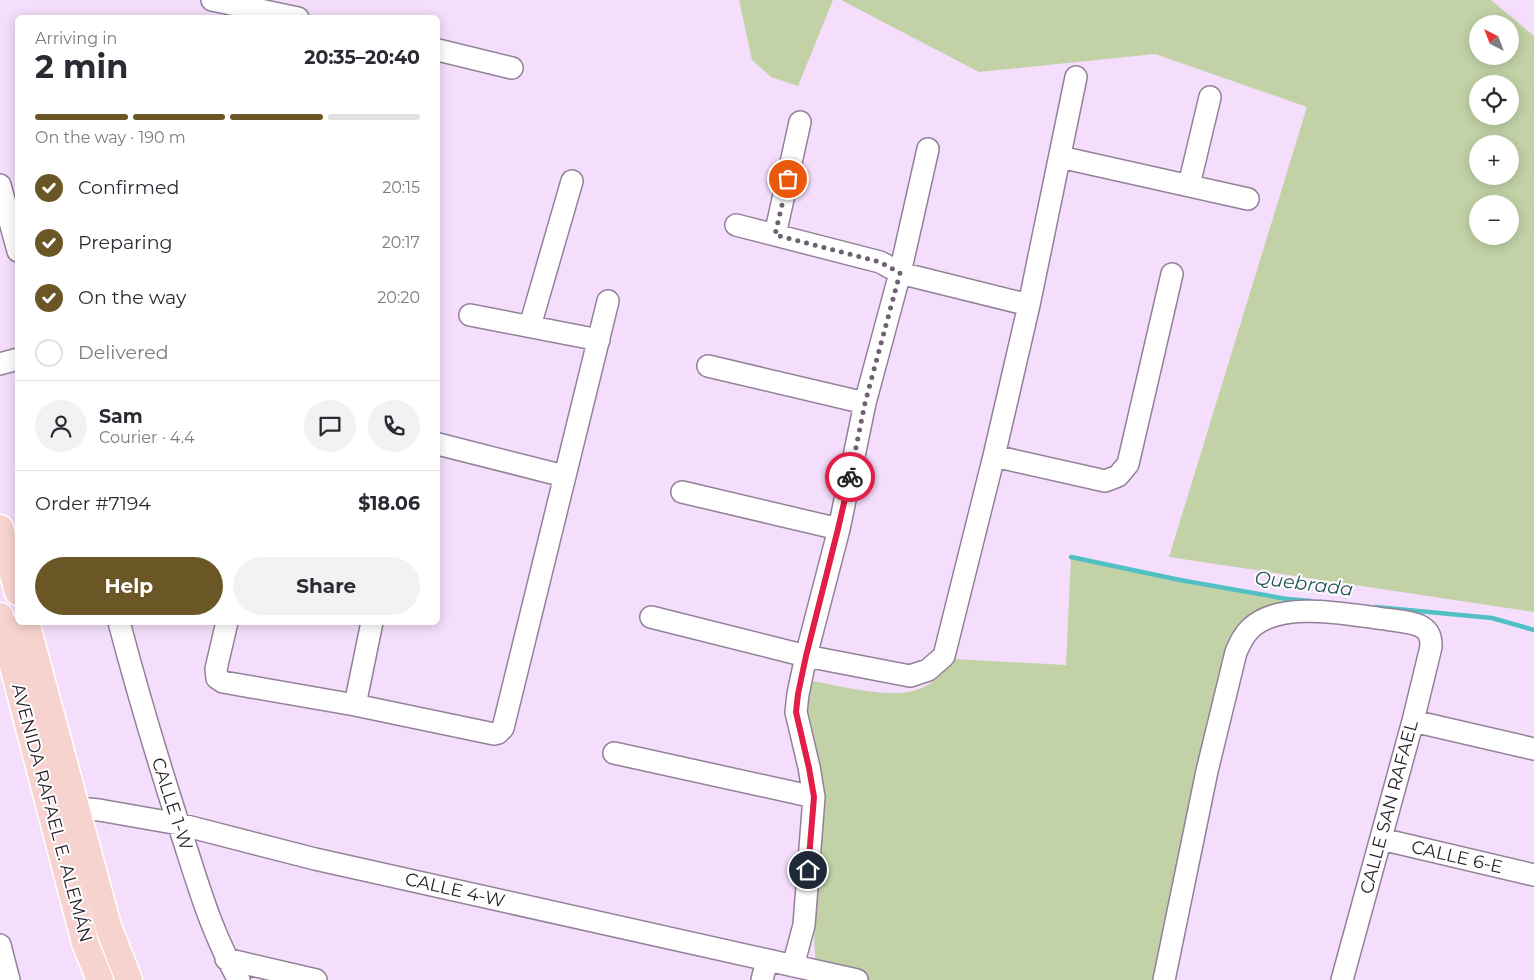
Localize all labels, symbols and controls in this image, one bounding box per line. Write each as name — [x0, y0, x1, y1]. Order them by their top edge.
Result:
north arrow — [1469, 15, 1519, 65]
map controls — [1469, 15, 1519, 245]
text: Arriving in — [35, 29, 117, 48]
text: 20:35–20:40 — [304, 46, 420, 69]
text: 2 min — [35, 47, 128, 86]
button: locate — [1469, 75, 1519, 125]
text: On the way · 190 m — [35, 128, 186, 147]
button: + — [1469, 135, 1519, 185]
pin — [767, 158, 809, 200]
icon: bag — [774, 165, 802, 193]
icon: check — [35, 174, 63, 202]
text: Confirmed — [78, 176, 179, 199]
text: 20:15 — [382, 178, 420, 197]
button: − — [1469, 195, 1519, 245]
icon: check — [35, 229, 63, 257]
text: Preparing — [78, 231, 173, 254]
text: 20:17 — [382, 233, 420, 252]
icon: check — [35, 284, 63, 312]
text: On the way — [78, 286, 186, 309]
text: 20:20 — [377, 288, 420, 307]
text: Delivered — [78, 341, 169, 364]
button: person — [35, 400, 87, 452]
button: chat — [304, 400, 356, 452]
button: phone — [368, 400, 420, 452]
text: Sam — [99, 405, 143, 428]
text: Courier · 4.4 — [99, 428, 195, 447]
courier — [825, 452, 875, 502]
icon: bike — [836, 463, 864, 491]
text: Order #7194 — [35, 492, 151, 515]
text: $18.06 — [358, 492, 420, 515]
button: Help — [35, 557, 223, 615]
button: Share — [233, 557, 420, 615]
water label: Quebrada — [1253, 566, 1355, 601]
street label: AVENIDA RAFAEL E. ALEMÁN — [7, 681, 97, 945]
street label: CALLE SAN RAFAEL — [1355, 717, 1423, 896]
street label: CALLE 1-W — [147, 755, 197, 853]
street label: CALLE 6-E — [1409, 836, 1505, 878]
pin — [787, 849, 829, 891]
icon: home — [794, 856, 822, 884]
street label: CALLE 4-W — [403, 868, 507, 912]

